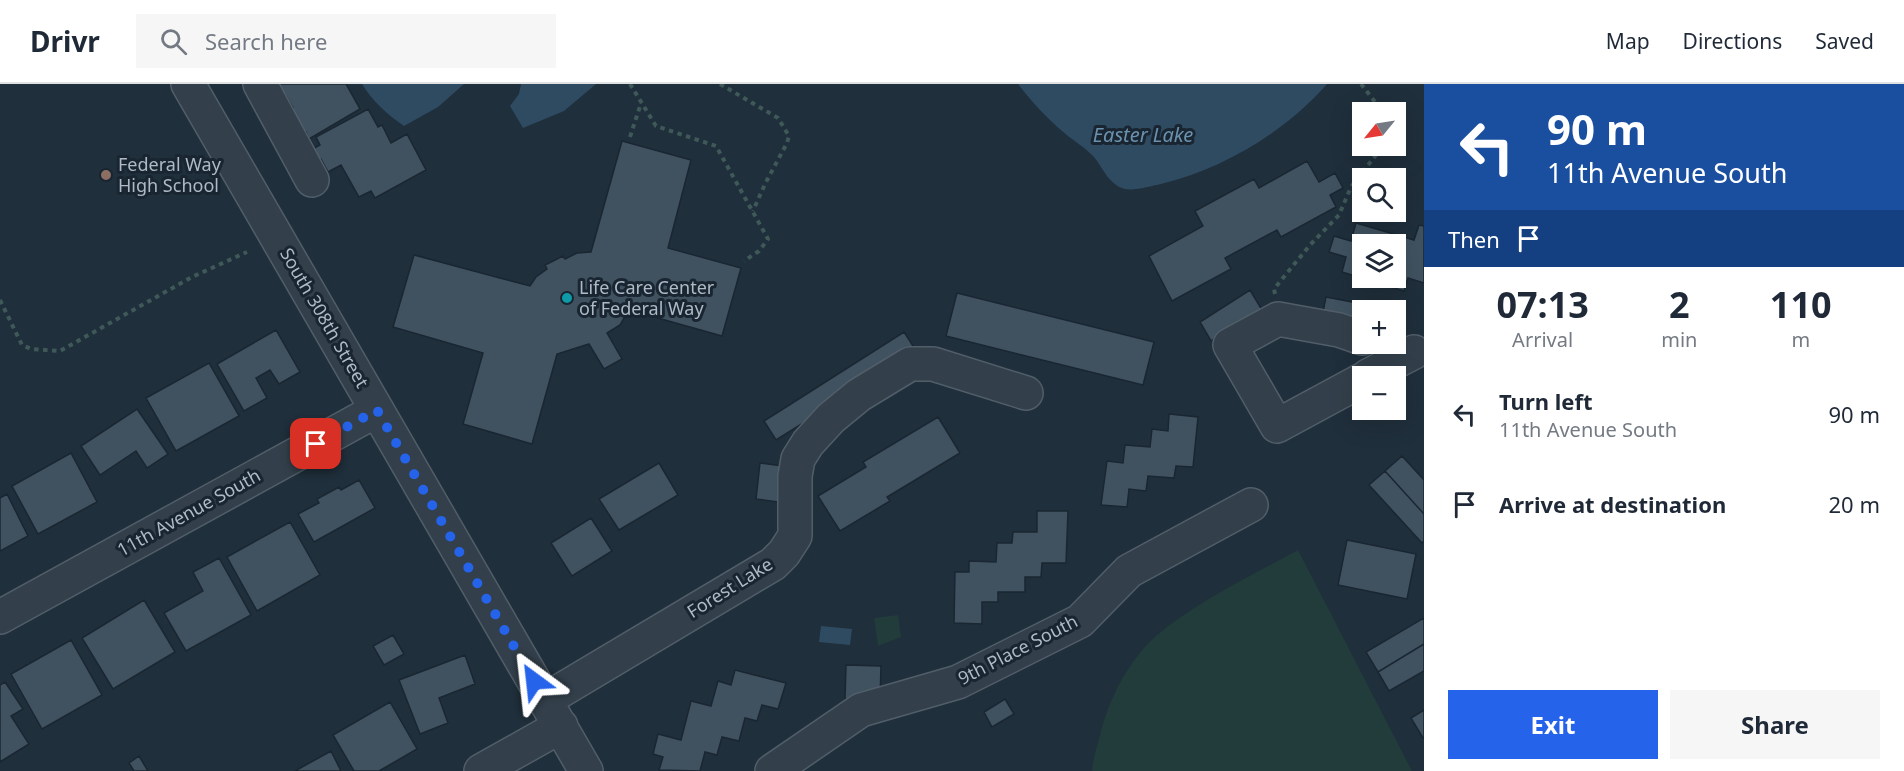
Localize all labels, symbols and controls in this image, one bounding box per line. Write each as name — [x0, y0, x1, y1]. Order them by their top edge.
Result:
search box — [136, 14, 556, 68]
text: Drivr — [30, 22, 100, 60]
icon: search — [157, 25, 190, 58]
text: Search here — [205, 26, 327, 56]
text: Map — [1606, 27, 1650, 55]
text: Directions — [1683, 27, 1782, 55]
text: Saved — [1815, 27, 1874, 55]
text: 90 m — [1547, 100, 1647, 157]
north arrow — [1352, 102, 1406, 156]
map controls — [1352, 102, 1406, 420]
icon: left — [1448, 108, 1526, 186]
water label: Easter Lake — [1093, 121, 1193, 148]
place label: Federal Way High School — [118, 152, 222, 197]
text: 11th Avenue South — [1547, 154, 1787, 191]
marker: Federal Way High School — [99, 168, 113, 182]
button: search — [1352, 168, 1406, 222]
icon: arrive — [1512, 222, 1545, 255]
text: Then — [1448, 224, 1500, 254]
button: layers — [1352, 234, 1406, 288]
street label: South 308th Street — [275, 243, 375, 392]
place label: Life Care Center of Federal Way — [579, 275, 715, 320]
text: 07:13 — [1496, 280, 1589, 329]
text: 2 — [1669, 280, 1690, 329]
text: 110 — [1770, 280, 1832, 329]
marker: Life Care Center of Federal Way — [560, 291, 574, 305]
button: + — [1352, 300, 1406, 354]
text: Arrival — [1512, 326, 1573, 353]
text: min — [1661, 326, 1697, 353]
text: m — [1791, 326, 1810, 353]
button: − — [1352, 366, 1406, 420]
text: Turn left — [1499, 386, 1593, 416]
icon: left — [1448, 398, 1481, 431]
text: 90 m — [1829, 399, 1880, 429]
text: 11th Avenue South — [1499, 416, 1677, 443]
pin — [290, 418, 341, 469]
icon: arrive — [299, 427, 332, 460]
street label: 11th Avenue South — [113, 463, 264, 561]
icon: arrive — [1448, 488, 1481, 521]
text: Arrive at destination — [1499, 489, 1726, 519]
text: 20 m — [1829, 489, 1880, 519]
street label: Forest Lake — [682, 551, 777, 623]
street label: 9th Place South — [954, 609, 1081, 690]
position arrow — [502, 649, 566, 713]
button: Exit — [1448, 690, 1658, 759]
button: Share — [1670, 690, 1880, 759]

